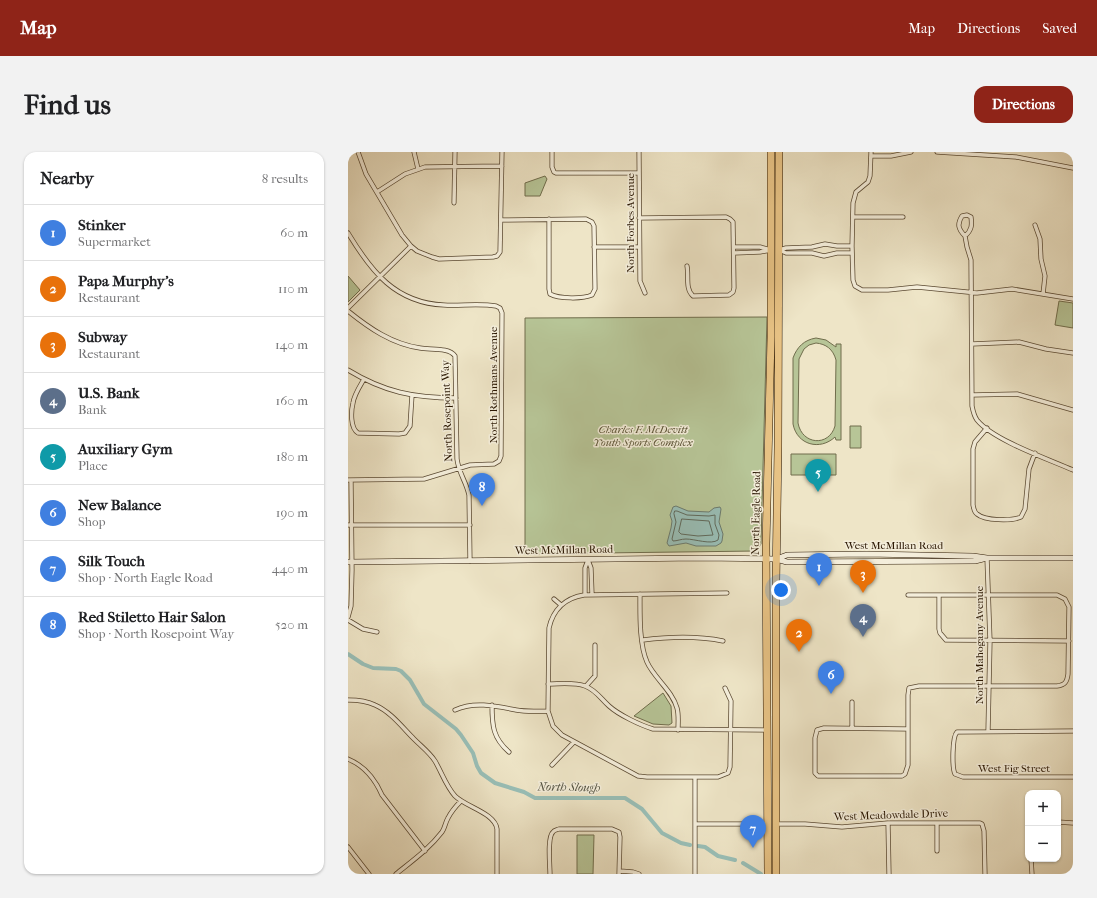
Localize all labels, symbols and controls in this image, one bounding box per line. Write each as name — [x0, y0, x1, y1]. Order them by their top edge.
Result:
text: Map — [20, 17, 56, 39]
text: Map — [908, 20, 935, 37]
text: Directions — [957, 20, 1020, 37]
text: Saved — [1042, 20, 1077, 37]
button: Directions — [974, 86, 1073, 123]
text: Find us — [24, 88, 111, 121]
text: Nearby — [40, 168, 94, 188]
text: 8 results — [262, 171, 308, 186]
street label: North Forbes Avenue — [624, 172, 637, 273]
text: Stinker — [78, 216, 126, 234]
text: 1 — [51, 225, 55, 240]
text: 60 m — [280, 225, 308, 240]
text: Supermarket — [78, 234, 151, 249]
text: Papa Murphy's — [78, 272, 174, 290]
text: 2 — [50, 281, 56, 296]
text: 110 m — [278, 281, 308, 296]
text: Restaurant — [78, 290, 140, 305]
street label: North Rothmans Avenue — [487, 326, 500, 443]
text: Subway — [78, 328, 127, 346]
text: 3 — [50, 337, 56, 352]
text: 140 m — [275, 337, 308, 352]
text: Restaurant — [78, 346, 140, 361]
street label: North Rosepoint Way — [439, 359, 455, 462]
text: U.S. Bank — [78, 384, 140, 402]
text: 4 — [49, 393, 57, 408]
text: 160 m — [276, 393, 308, 408]
text: Bank — [78, 402, 107, 417]
park label: Charles F. McDevitt Youth Sports Complex — [594, 423, 693, 449]
text: Auxiliary Gym — [78, 440, 172, 458]
text: 5 — [50, 449, 56, 464]
text: 180 m — [276, 449, 308, 464]
text: Place — [78, 458, 108, 473]
pin: 5 — [805, 459, 831, 492]
street label: North Eagle Road — [749, 470, 763, 555]
pin: 8 — [469, 473, 495, 506]
text: New Balance — [78, 496, 161, 514]
text: 6 — [49, 505, 57, 520]
text: 190 m — [276, 505, 308, 520]
text: Shop — [78, 514, 106, 529]
street label: West McMillan Road — [844, 539, 944, 552]
street label: West McMillan Road — [514, 543, 614, 557]
text: Silk Touch — [78, 552, 145, 570]
pin: 1 — [806, 553, 832, 586]
pin: 3 — [850, 560, 876, 593]
text: 7 — [50, 561, 56, 576]
text: 440 m — [272, 561, 308, 576]
text: Shop · North Eagle Road — [78, 570, 213, 585]
your location — [771, 580, 791, 600]
street label: North Mahogany Avenue — [973, 585, 986, 704]
pin: 4 — [850, 604, 876, 637]
text: Red Stiletto Hair Salon — [78, 608, 226, 626]
text: 8 — [50, 617, 56, 632]
text: 520 m — [275, 617, 308, 632]
pin: 2 — [786, 619, 812, 652]
text: Shop · North Rosepoint Way — [78, 626, 234, 641]
pin: 6 — [818, 661, 844, 694]
street label: West Fig Street — [977, 762, 1050, 775]
water label: North Slough — [537, 779, 600, 795]
map controls — [1025, 790, 1061, 862]
button: + — [1025, 790, 1061, 826]
street label: West Meadowdale Drive — [833, 806, 949, 824]
pin: 7 — [740, 815, 766, 848]
button: − — [1025, 826, 1061, 862]

